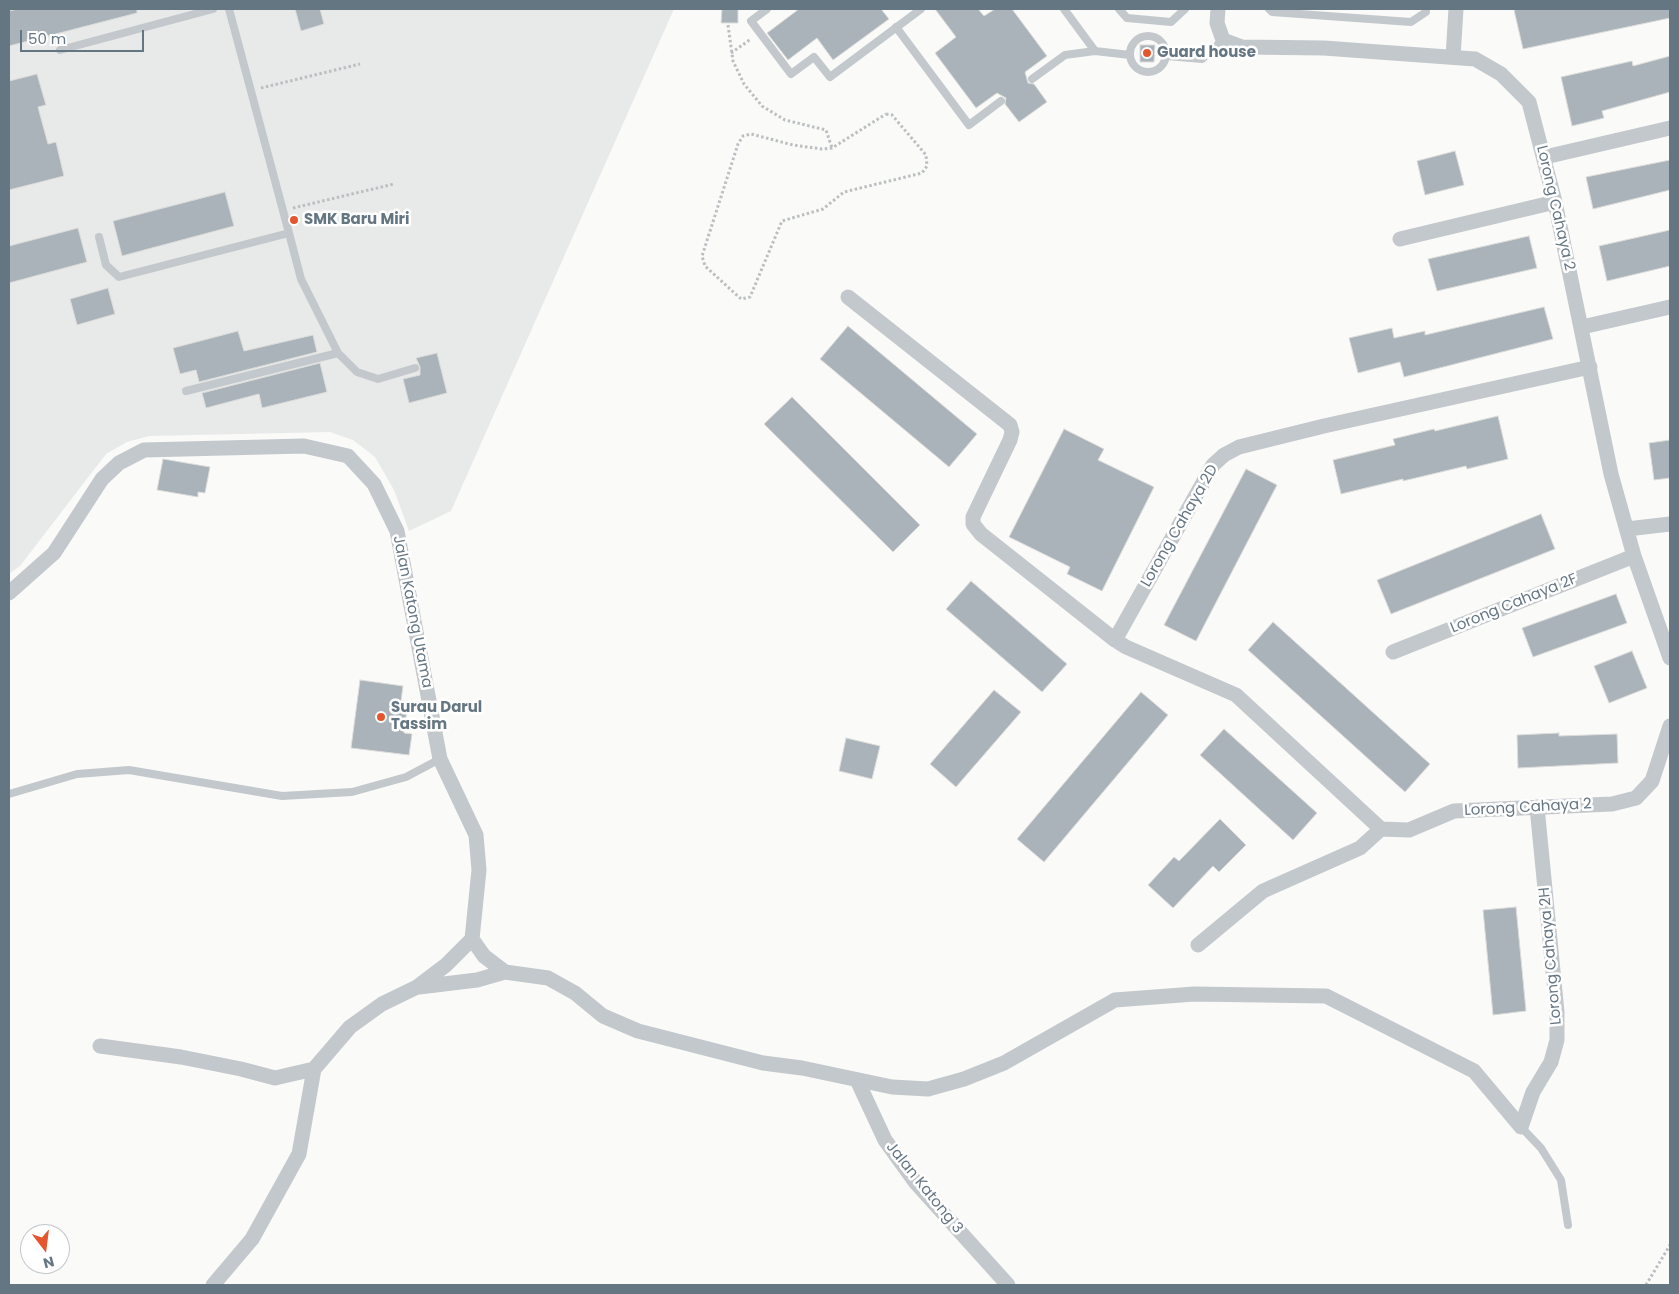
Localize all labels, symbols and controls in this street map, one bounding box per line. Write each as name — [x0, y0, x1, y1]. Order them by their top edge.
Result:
scale bar — [22, 20, 146, 52]
text: 50 m — [28, 28, 66, 49]
place label: Guard house — [1157, 44, 1256, 62]
marker: Guard house — [1141, 47, 1153, 59]
street label: Lorong Cahaya 2 — [1532, 144, 1578, 272]
place label: SMK Baru Miri — [304, 211, 409, 229]
marker: SMK Baru Miri — [288, 214, 300, 226]
street label: Lorong Cahaya 2D — [1138, 462, 1222, 590]
street label: Jalan Katong Utama — [388, 534, 436, 690]
street label: Lorong Cahaya 2F — [1448, 570, 1580, 638]
place label: Surau Darul Tassim — [391, 699, 482, 734]
marker: Surau Darul Tassim — [375, 711, 387, 723]
street label: Lorong Cahaya 2 — [1464, 796, 1592, 820]
street label: Lorong Cahaya 2H — [1536, 886, 1566, 1026]
street label: Jalan Katong 3 — [882, 1139, 966, 1237]
north arrow — [20, 1224, 70, 1274]
text: N — [41, 1252, 56, 1274]

